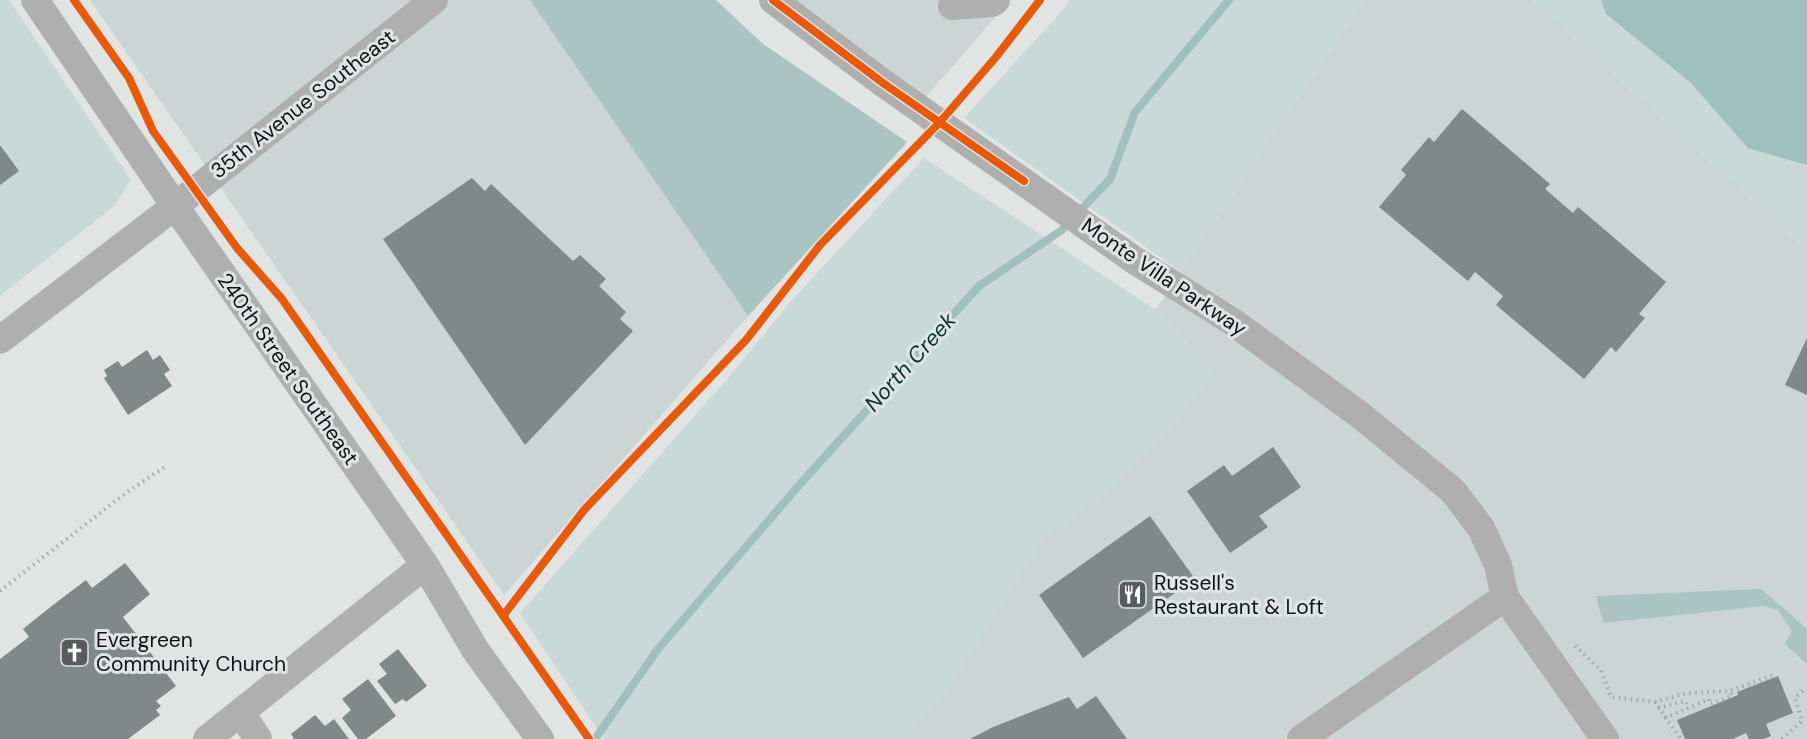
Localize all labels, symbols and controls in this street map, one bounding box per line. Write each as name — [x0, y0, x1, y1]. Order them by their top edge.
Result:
street label: 35th Avenue Southeast — [205, 23, 401, 185]
street label: Monte Villa Parkway — [1076, 211, 1252, 343]
street label: 240th Street Southeast — [211, 267, 365, 471]
water label: North Creek — [858, 306, 963, 418]
place label: Russell's Restaurant & Loft — [1154, 569, 1324, 621]
restaurant icon: Russell's Restaurant & Loft — [1117, 579, 1149, 611]
place label: Evergreen Community Church — [96, 626, 286, 678]
church icon: Evergreen Community Church — [59, 636, 91, 668]

